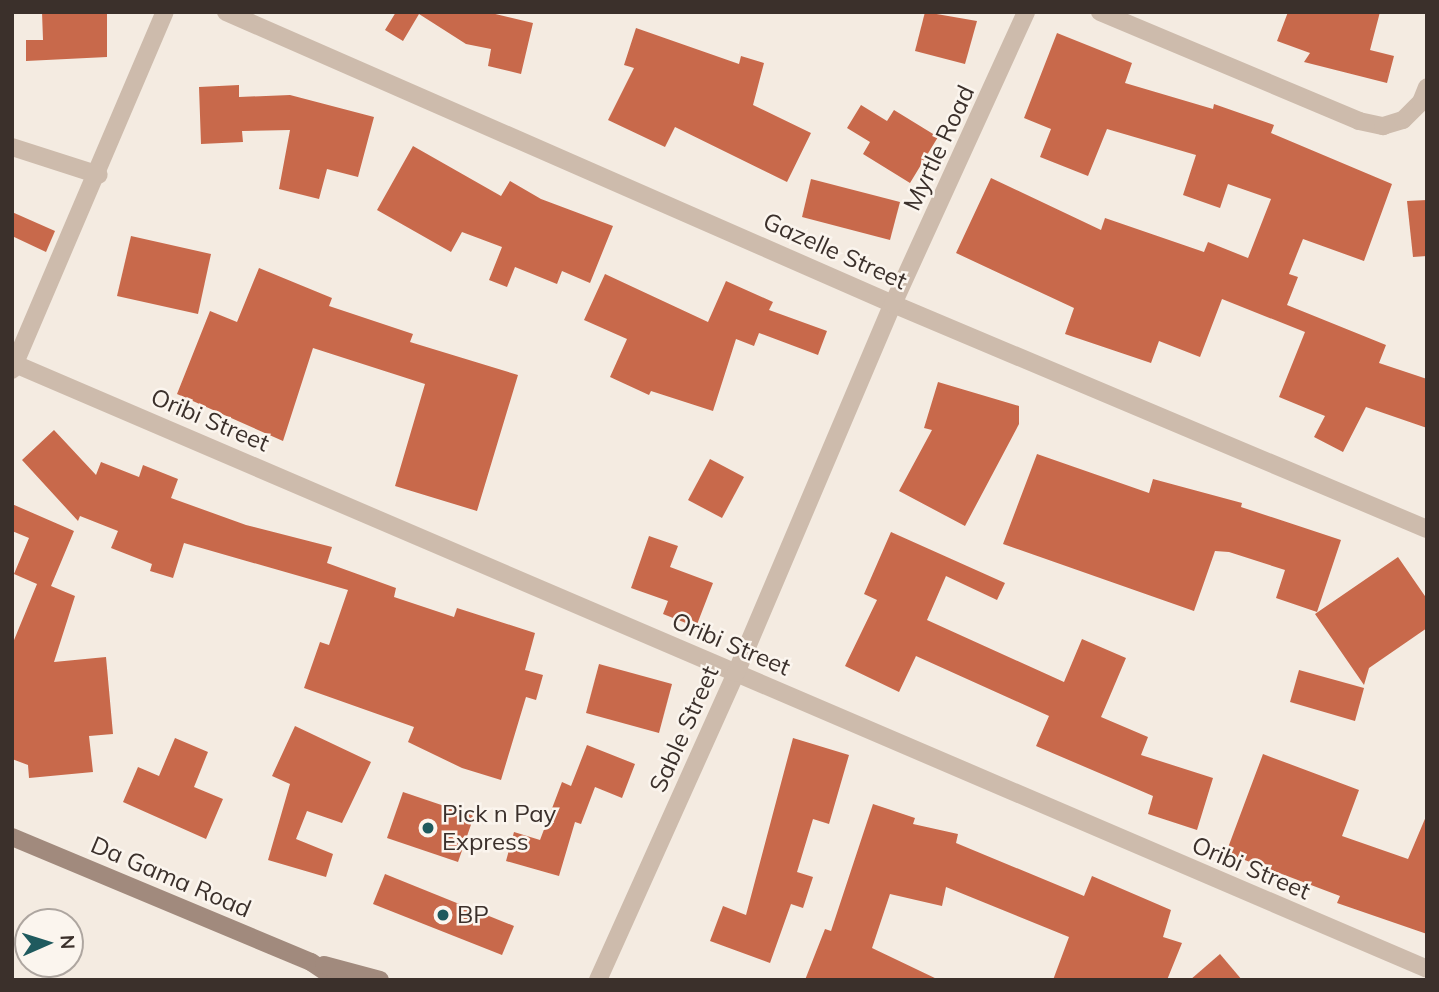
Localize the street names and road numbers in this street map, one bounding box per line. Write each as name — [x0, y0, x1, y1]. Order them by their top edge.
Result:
street label: Myrtle Road — [897, 81, 981, 215]
street label: Gazelle Street — [759, 206, 911, 296]
street label: Oribi Street — [147, 382, 273, 458]
street label: Oribi Street — [668, 606, 794, 682]
street label: Sable Street — [643, 661, 725, 797]
street label: Da Gama Road — [87, 830, 255, 924]
street label: Oribi Street — [1188, 830, 1314, 906]

